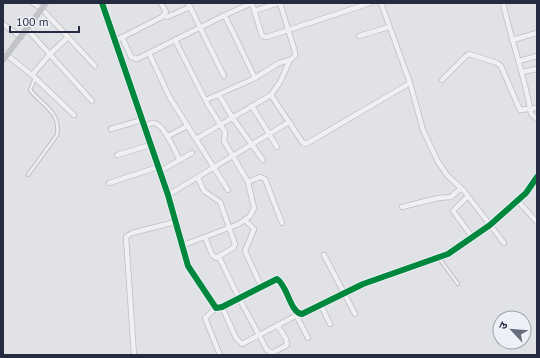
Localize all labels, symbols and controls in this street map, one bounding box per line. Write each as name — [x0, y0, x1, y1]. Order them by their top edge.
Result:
scale bar — [10, 8, 79, 34]
text: 100 m — [16, 14, 49, 29]
north arrow — [492, 310, 532, 350]
text: उ — [495, 319, 511, 332]

